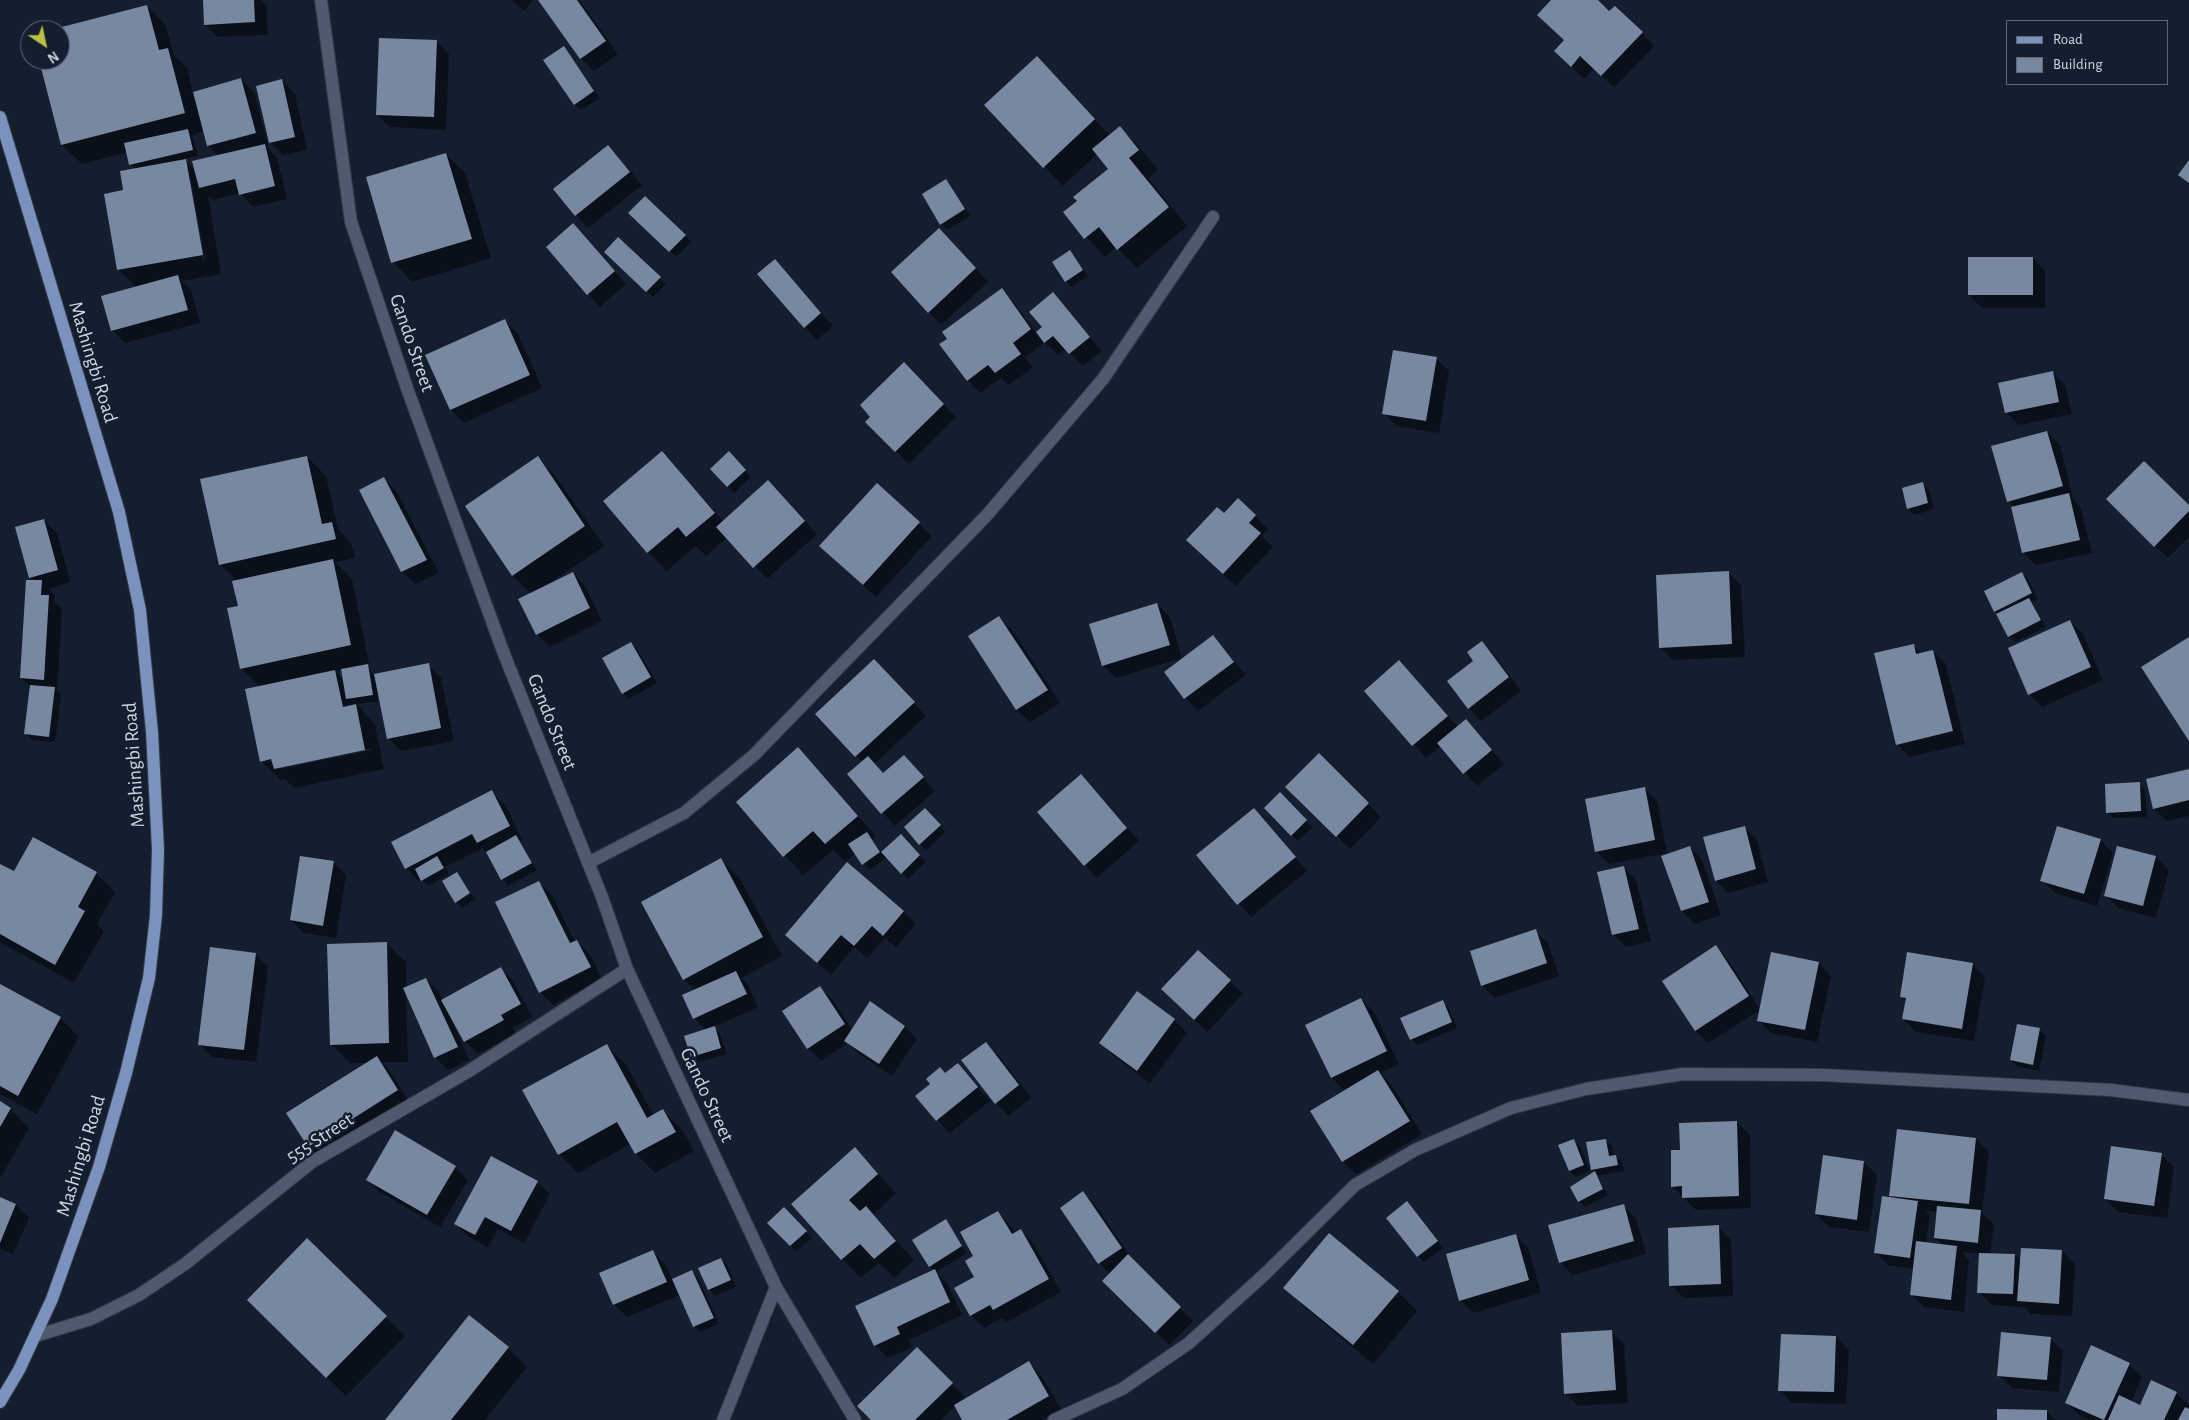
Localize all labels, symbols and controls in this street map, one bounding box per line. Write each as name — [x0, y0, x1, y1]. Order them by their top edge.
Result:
north arrow — [20, 20, 70, 70]
legend — [2006, 20, 2169, 85]
text: Road — [2053, 32, 2083, 47]
text: N — [45, 48, 61, 65]
text: Building — [2053, 57, 2103, 72]
street label: Gando Street — [384, 291, 440, 395]
street label: Mashingbi Road — [63, 298, 123, 426]
street label: Gando Street — [522, 670, 582, 774]
street label: Mashingbi Road — [118, 701, 150, 829]
street label: Gando Street — [675, 1044, 739, 1146]
street label: Mashingbi Road — [51, 1092, 111, 1220]
street label: 555 Street — [282, 1107, 358, 1169]

